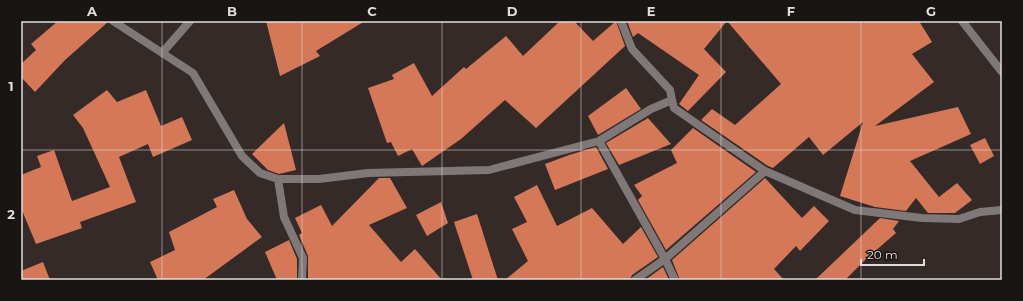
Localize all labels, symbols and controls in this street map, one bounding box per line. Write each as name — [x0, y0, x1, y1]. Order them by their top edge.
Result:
text: A — [86, 3, 98, 19]
text: B — [227, 3, 237, 19]
text: C — [367, 3, 377, 19]
text: D — [507, 3, 518, 19]
text: E — [647, 3, 656, 19]
text: F — [787, 3, 795, 19]
text: G — [926, 3, 936, 19]
text: 1 — [8, 78, 14, 94]
text: 2 — [7, 206, 15, 222]
scale bar — [861, 241, 924, 267]
text: 20 m — [867, 247, 898, 262]

